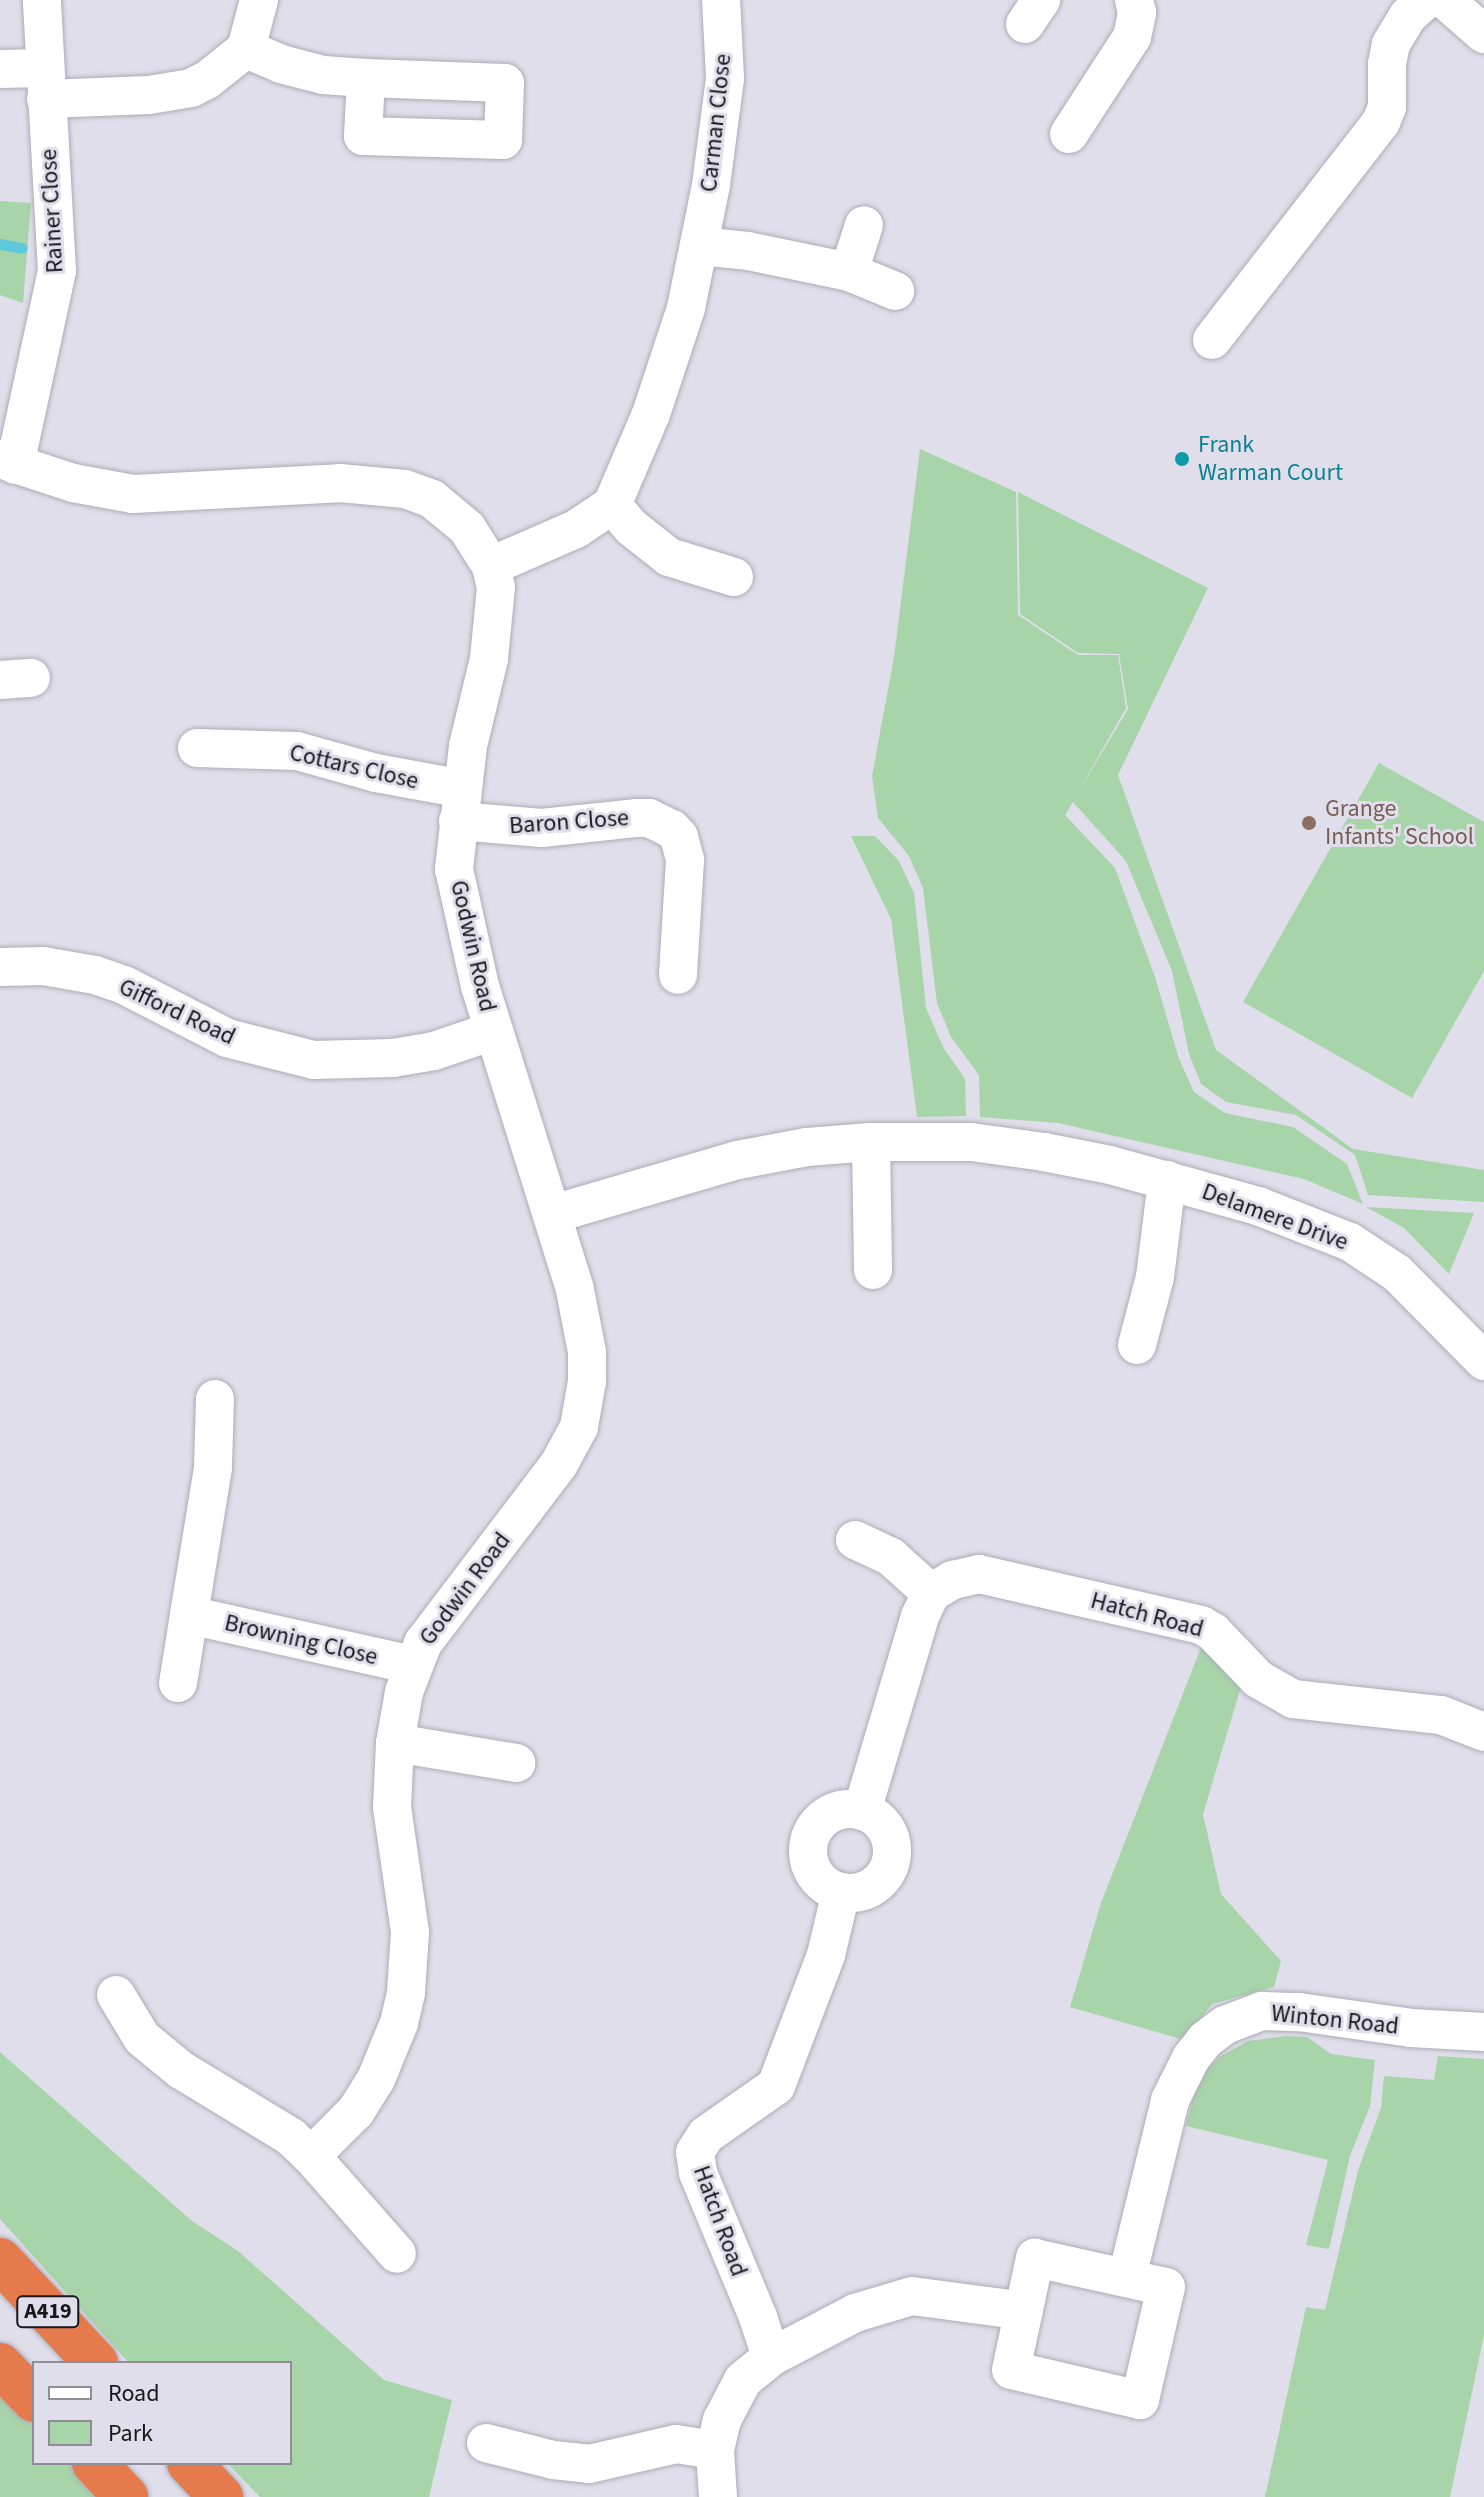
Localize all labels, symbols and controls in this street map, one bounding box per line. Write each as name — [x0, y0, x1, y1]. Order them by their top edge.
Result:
street label: Carman Close — [694, 52, 738, 194]
street label: Rainer Close — [34, 148, 70, 274]
place label: Frank Warman Court — [1198, 431, 1343, 487]
marker: Frank Warman Court — [1173, 450, 1191, 468]
street label: Cottars Close — [287, 738, 421, 796]
place label: Grange Infants' School — [1325, 795, 1474, 851]
street label: Baron Close — [508, 803, 630, 841]
marker: Grange Infants' School — [1300, 814, 1318, 832]
street label: Godwin Road — [444, 878, 502, 1014]
street label: Gifford Road — [114, 973, 240, 1051]
street label: Delamere Drive — [1198, 1177, 1352, 1257]
street label: Godwin Road — [413, 1527, 517, 1651]
street label: Hatch Road — [1087, 1586, 1207, 1644]
street label: Browning Close — [222, 1608, 380, 1672]
street label: Winton Road — [1270, 1999, 1400, 2041]
street label: Hatch Road — [687, 2162, 753, 2280]
road number: A419 — [16, 2294, 80, 2330]
legend — [32, 2361, 292, 2465]
text: Road — [108, 2376, 160, 2411]
text: Park — [108, 2416, 153, 2451]

